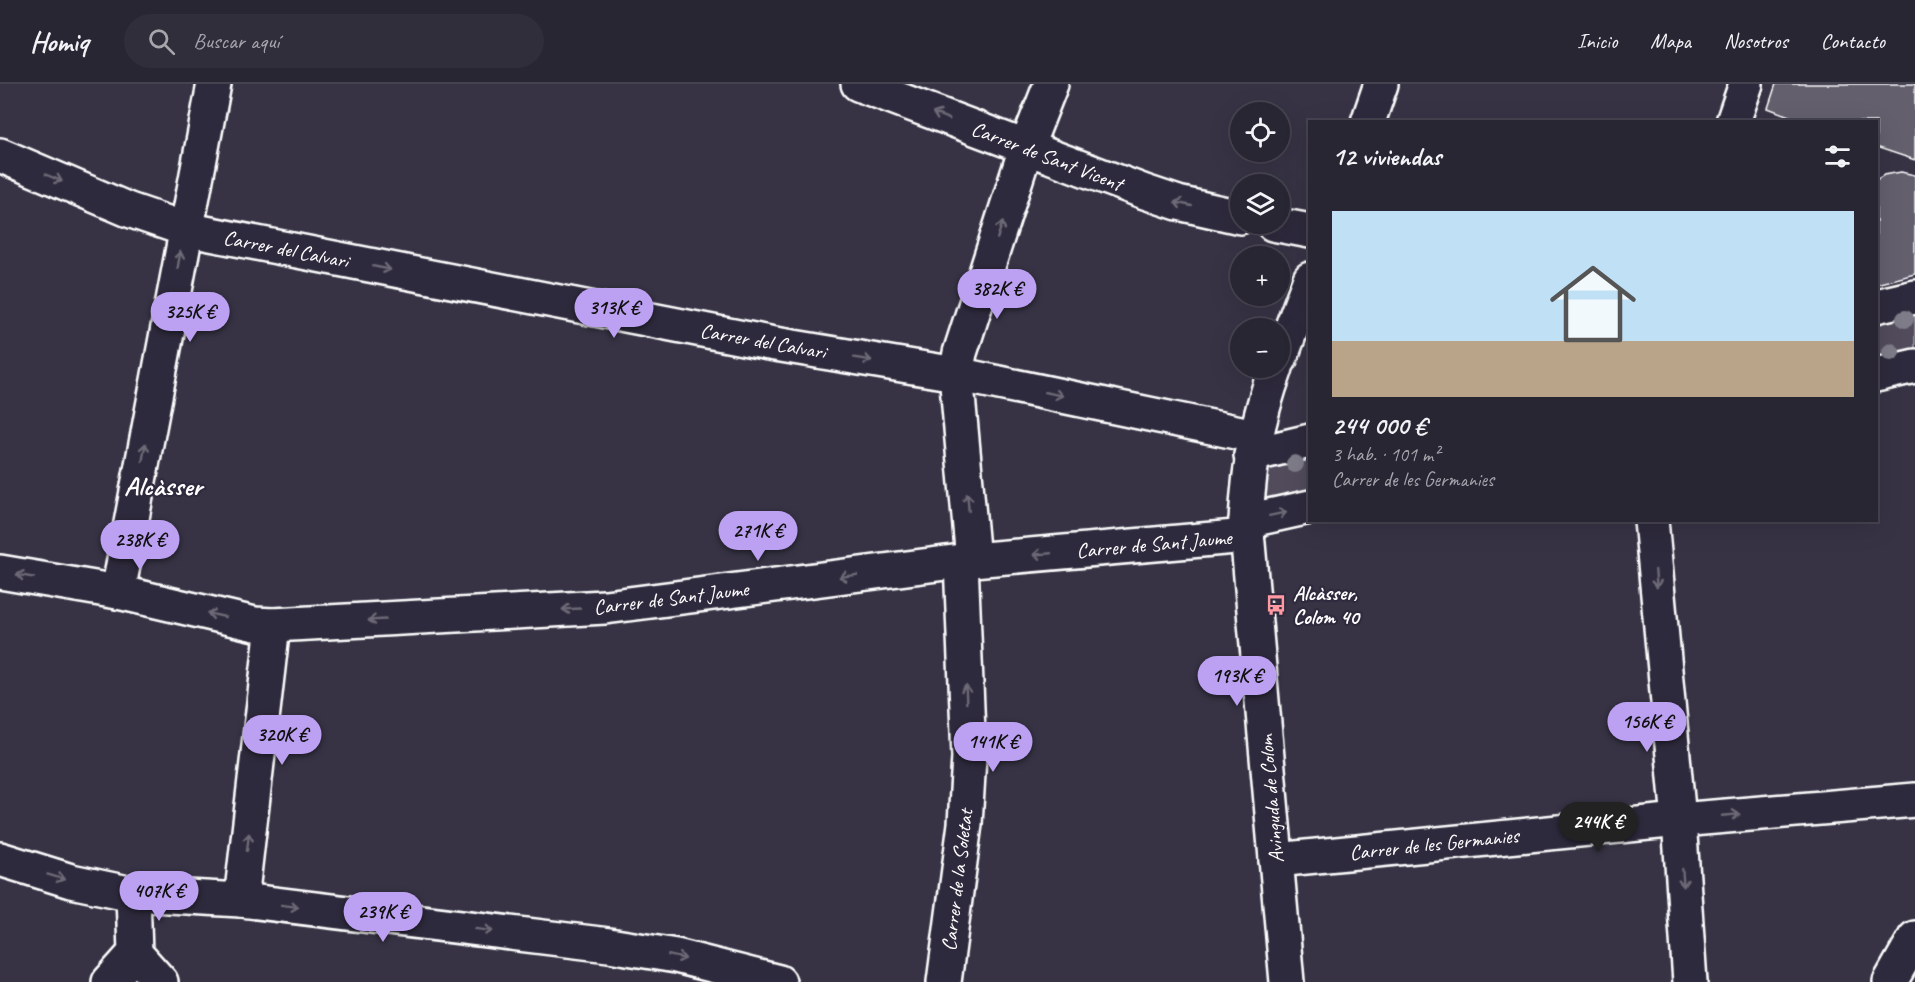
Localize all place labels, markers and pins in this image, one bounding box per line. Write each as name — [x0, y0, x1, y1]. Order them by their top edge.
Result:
pin: 382K € — [948, 269, 1046, 320]
pin: 313K € — [565, 288, 663, 339]
pin: 325K € — [141, 292, 239, 343]
pin: 271K € — [709, 511, 807, 562]
pin: 238K € — [91, 520, 189, 571]
place label: Alcàsser, Colom 40 — [1293, 580, 1361, 630]
bus stop icon: Alcàsser, Colom 40 — [1264, 593, 1288, 617]
pin: 193K € — [1188, 656, 1286, 707]
pin: 156K € — [1598, 702, 1696, 753]
pin: 320K € — [233, 715, 331, 766]
pin: 141K € — [944, 722, 1042, 773]
pin: 244K € — [1549, 802, 1647, 853]
pin: 407K € — [110, 871, 208, 922]
pin: 239K € — [334, 892, 432, 943]

